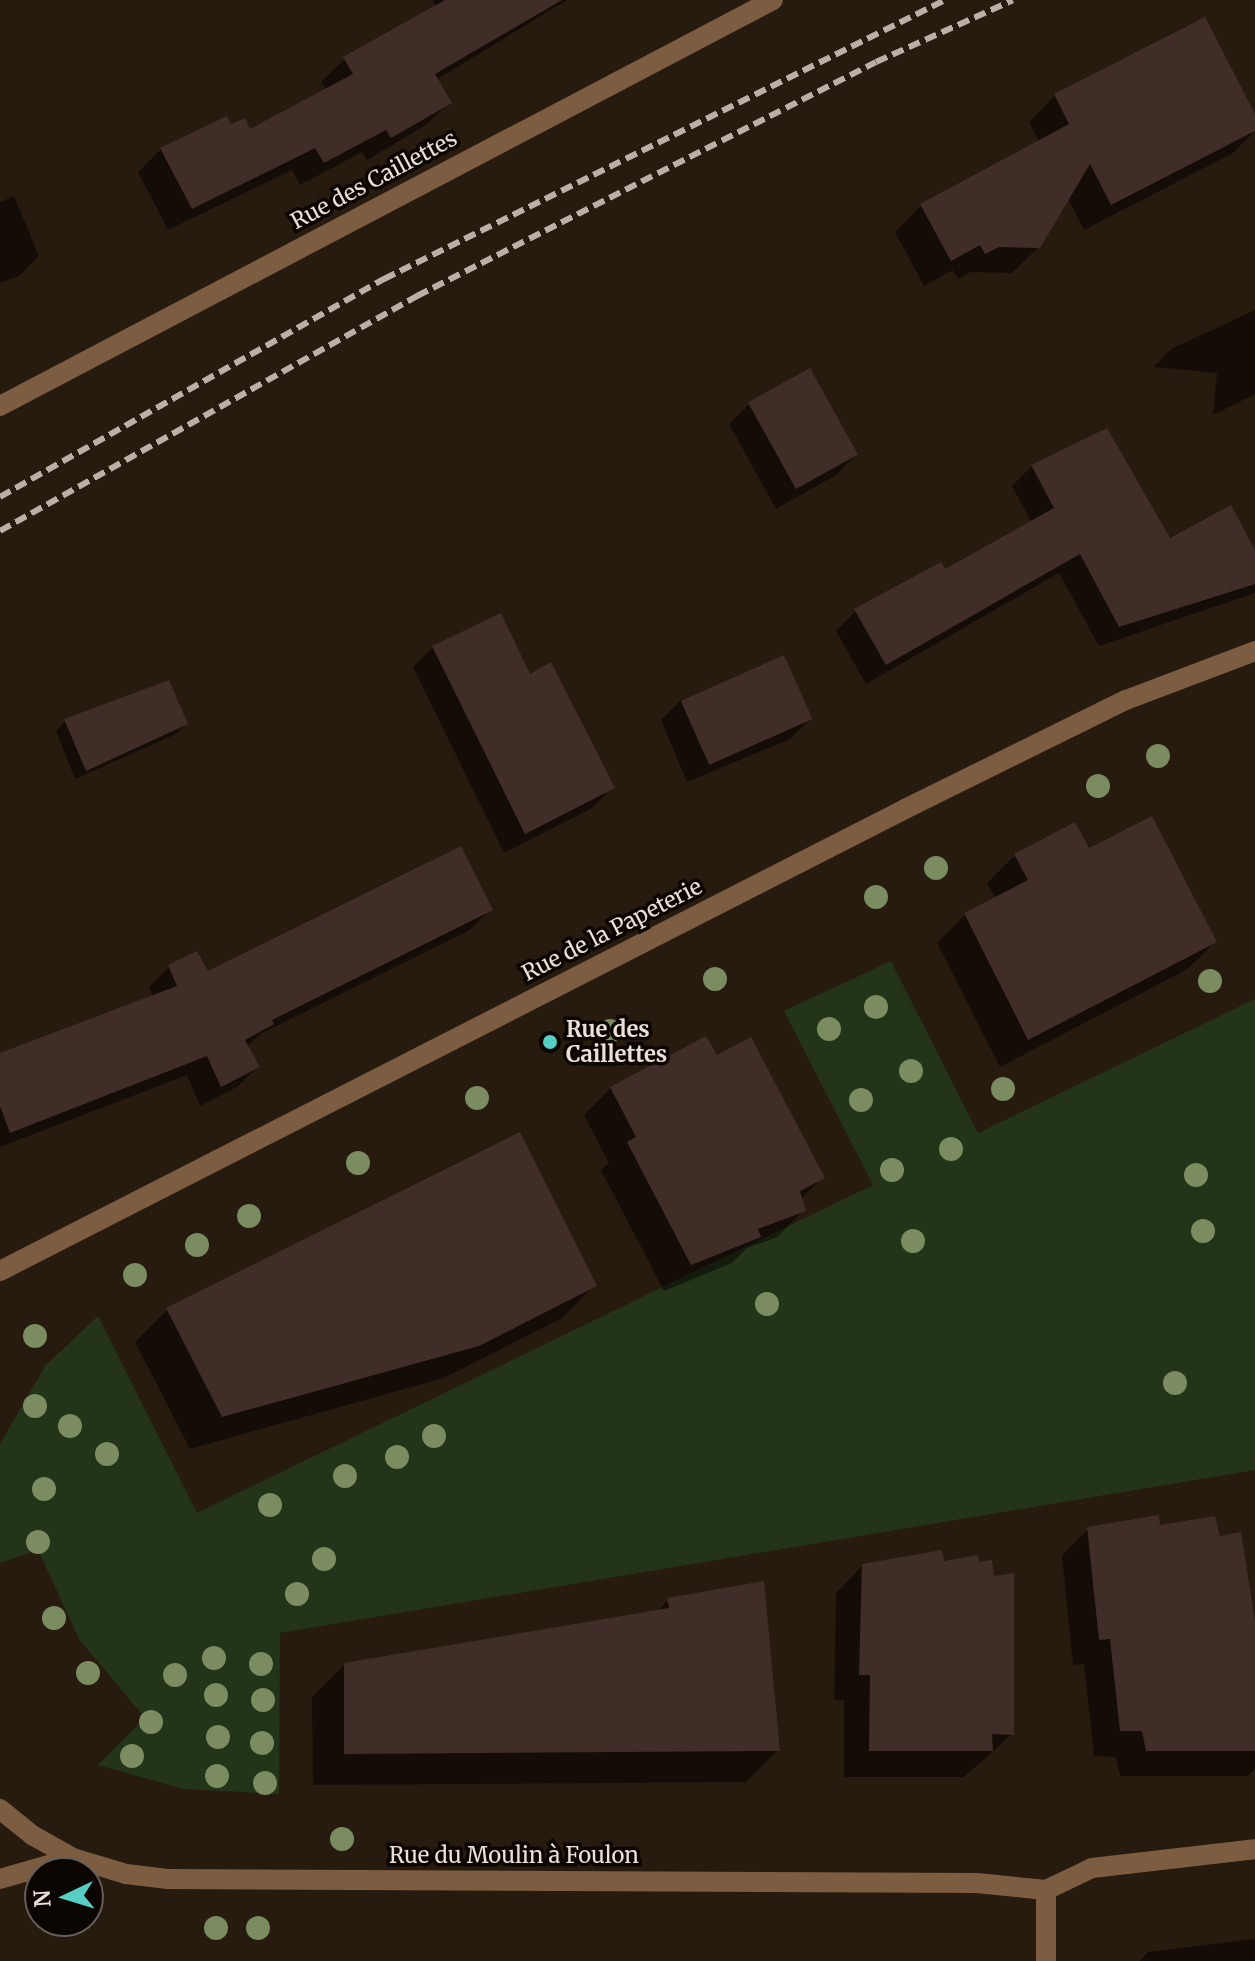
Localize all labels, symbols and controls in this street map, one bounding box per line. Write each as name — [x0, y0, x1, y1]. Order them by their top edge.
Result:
street label: Rue des Caillettes — [286, 125, 462, 235]
street label: Rue de la Papeterie — [518, 873, 706, 987]
place label: Rue des Caillettes — [566, 1016, 667, 1068]
marker: Rue des Caillettes — [541, 1033, 559, 1051]
street label: Rue du Moulin à Foulon — [389, 1843, 639, 1869]
north arrow — [24, 1857, 104, 1937]
text: N — [27, 1889, 57, 1908]

